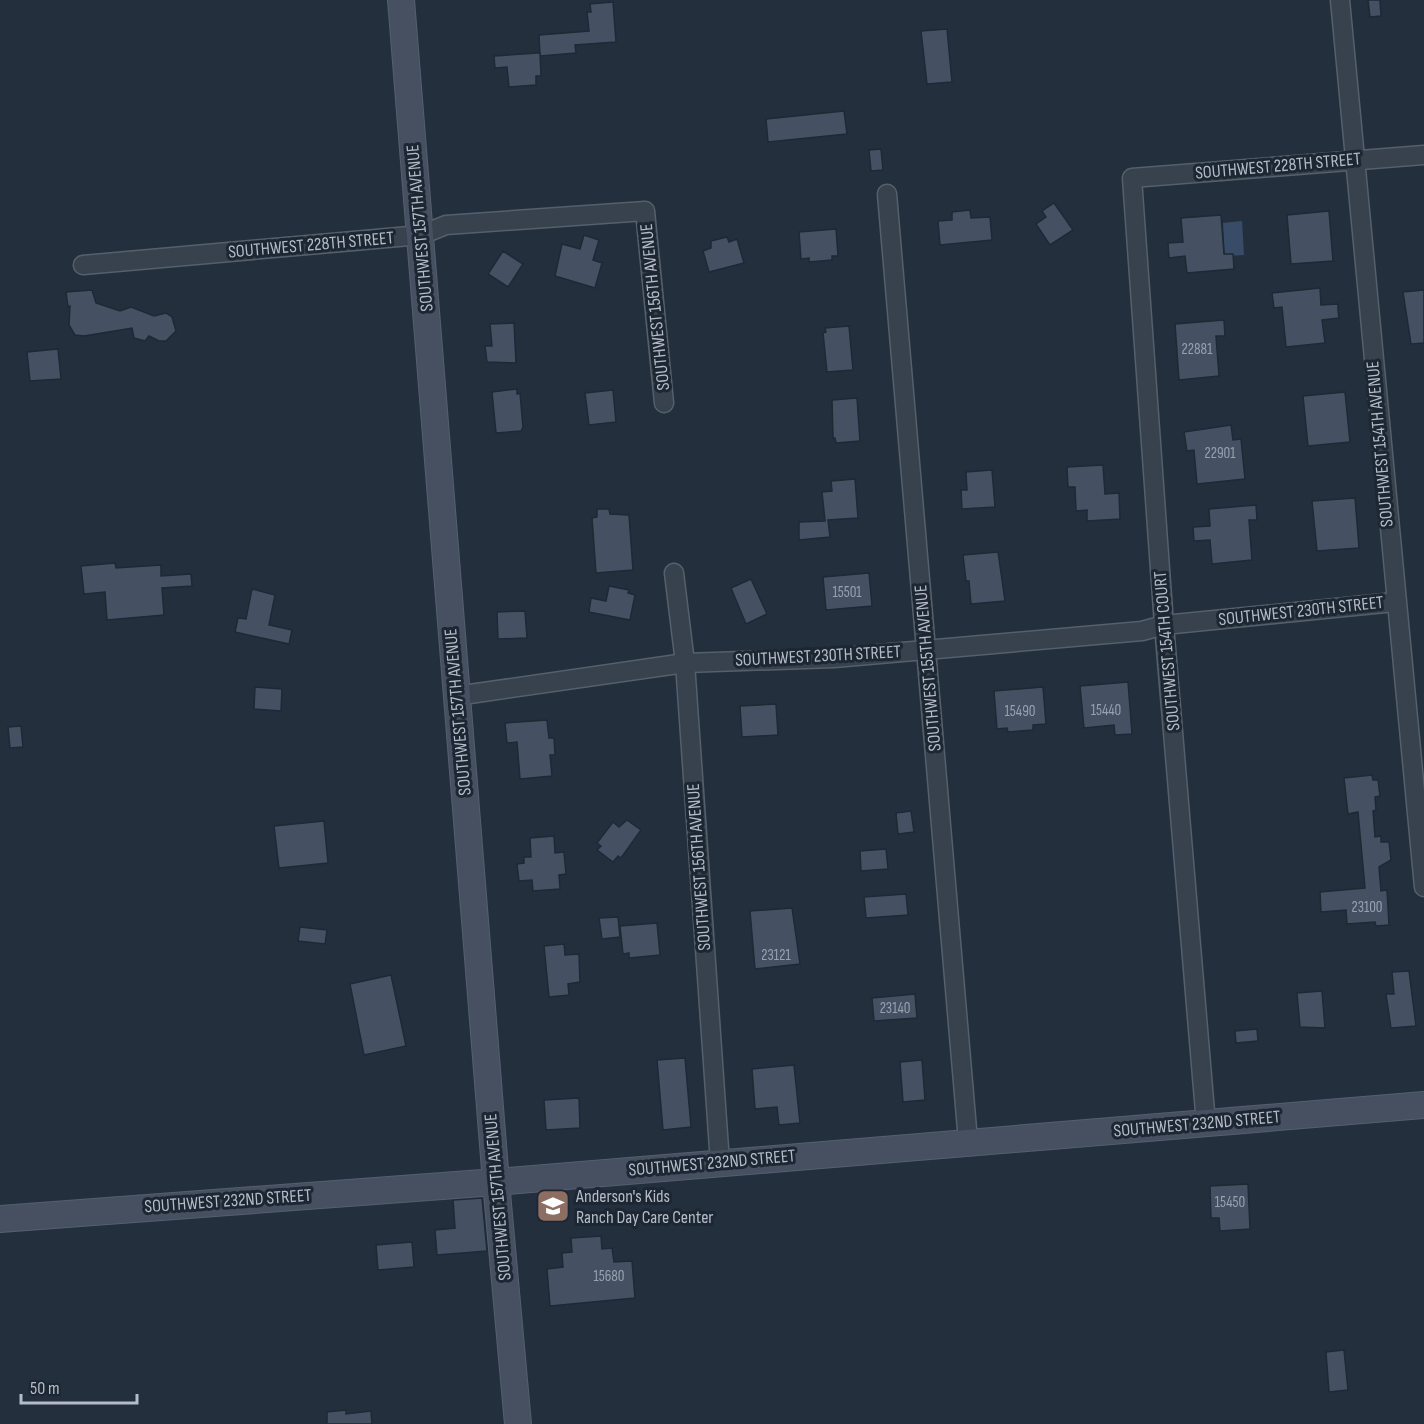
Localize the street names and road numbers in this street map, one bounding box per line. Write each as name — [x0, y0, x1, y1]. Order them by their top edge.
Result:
street label: SOUTHWEST 157TH AVENUE — [402, 144, 438, 312]
street label: SOUTHWEST 228TH STREET — [1194, 148, 1362, 184]
street label: SOUTHWEST 156TH AVENUE — [636, 223, 674, 391]
street label: SOUTHWEST 228TH STREET — [227, 227, 395, 263]
street label: SOUTHWEST 154TH AVENUE — [1362, 360, 1398, 528]
street label: SOUTHWEST 154TH COURT — [1150, 570, 1184, 732]
street label: SOUTHWEST 155TH AVENUE — [910, 584, 946, 752]
street label: SOUTHWEST 230TH STREET — [1217, 592, 1385, 630]
street label: SOUTHWEST 157TH AVENUE — [440, 628, 476, 796]
street label: SOUTHWEST 230TH STREET — [735, 641, 901, 671]
street label: SOUTHWEST 156TH AVENUE — [683, 783, 715, 951]
street label: SOUTHWEST 232ND STREET — [1113, 1106, 1281, 1142]
street label: SOUTHWEST 157TH AVENUE — [480, 1113, 516, 1281]
street label: SOUTHWEST 232ND STREET — [628, 1145, 796, 1181]
street label: SOUTHWEST 232ND STREET — [144, 1185, 312, 1217]

